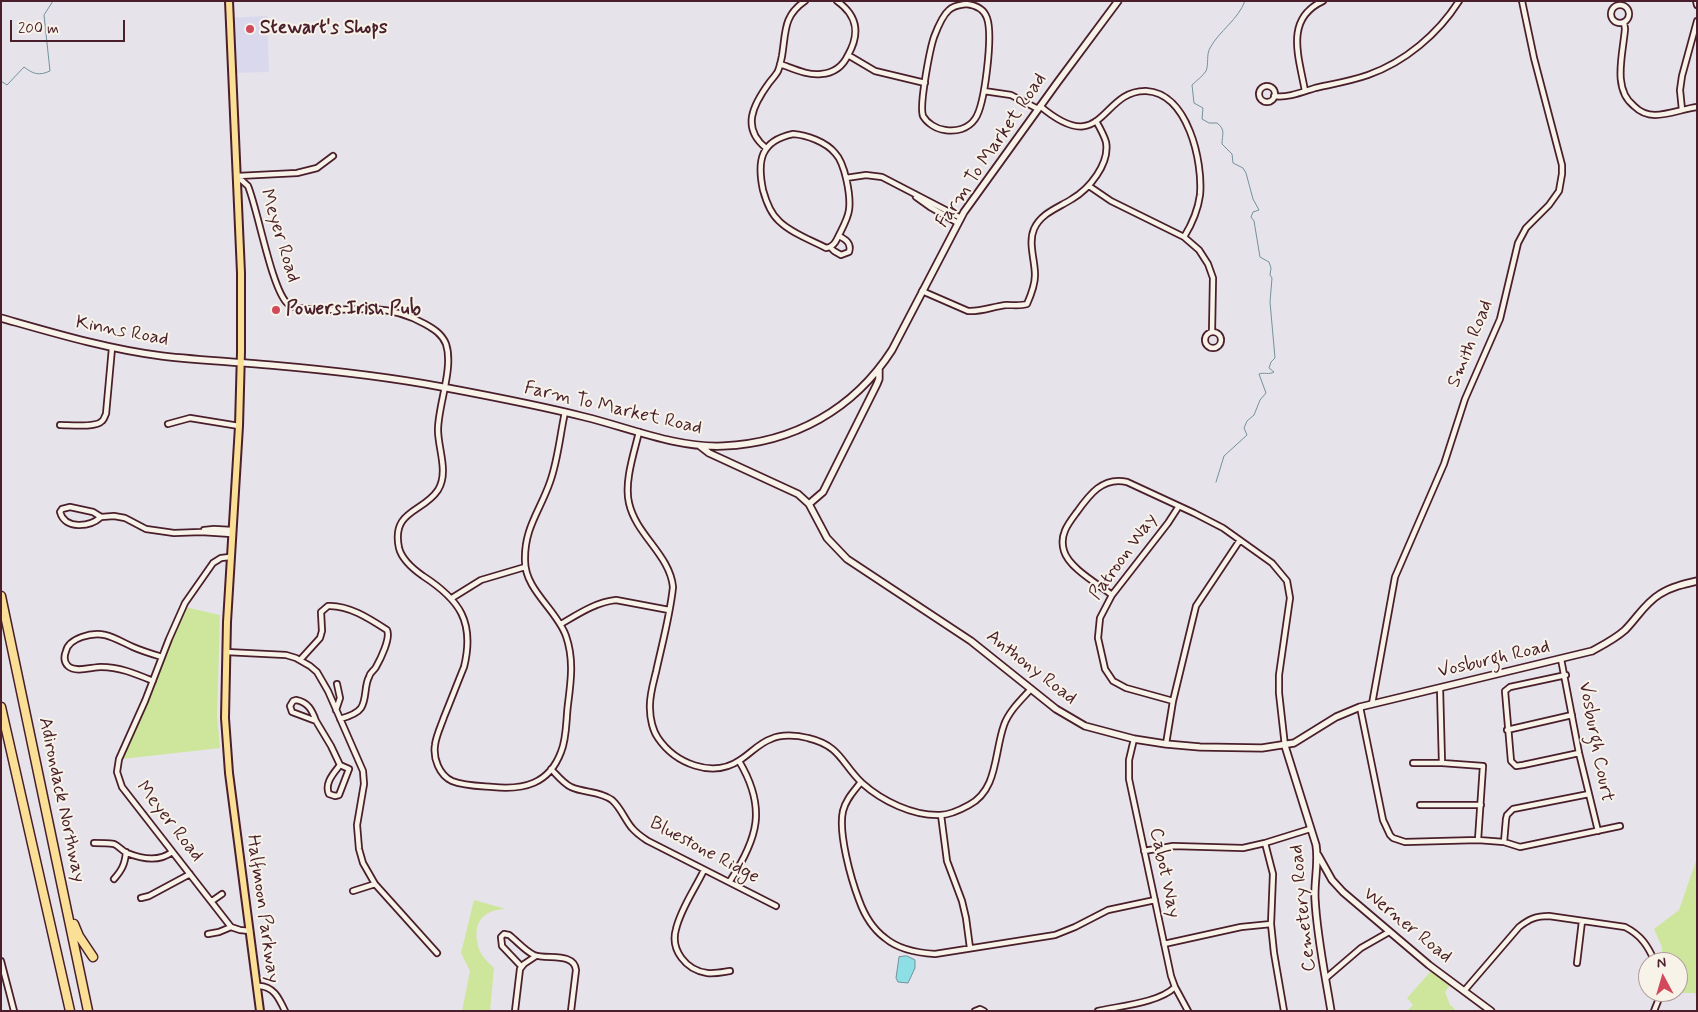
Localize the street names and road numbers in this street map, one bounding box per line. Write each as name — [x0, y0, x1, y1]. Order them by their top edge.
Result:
street label: Farm To Market Road — [932, 69, 1052, 233]
street label: Meyer Road — [254, 187, 304, 285]
street label: Smith Road — [1443, 297, 1499, 391]
street label: Kinns Road — [74, 312, 170, 352]
street label: Farm To Market Road — [522, 377, 704, 441]
street label: Patroon Way — [1085, 509, 1163, 605]
street label: Anthony Road — [981, 626, 1081, 710]
street label: Vosburgh Road — [1436, 636, 1552, 684]
street label: Vosburgh Court — [1572, 680, 1618, 804]
street label: Adirondack Northway — [32, 715, 90, 885]
street label: Meyer Road — [130, 777, 208, 867]
street label: Bluestone Ridge — [645, 813, 763, 889]
street label: Cabot Way — [1143, 826, 1185, 920]
street label: Halfmoon Parkway — [240, 833, 284, 985]
street label: Cemetery Road — [1286, 843, 1322, 973]
street label: Werner Road — [1358, 883, 1456, 969]

